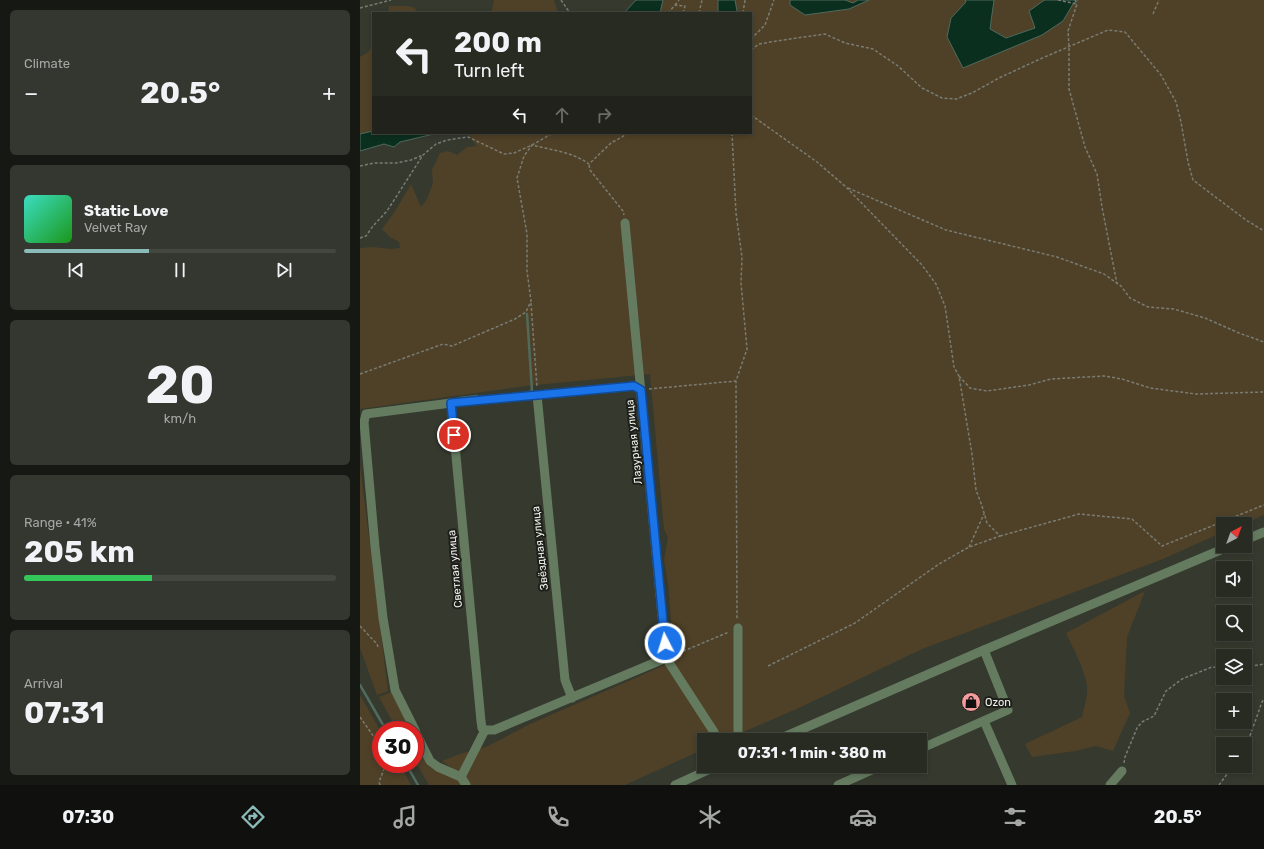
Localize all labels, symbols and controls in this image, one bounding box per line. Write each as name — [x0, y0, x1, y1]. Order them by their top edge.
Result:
text: 200 m — [454, 26, 542, 59]
icon: left — [388, 28, 440, 80]
text: Climate — [24, 56, 70, 71]
text: Turn left — [454, 60, 524, 82]
text: 20.5° — [140, 75, 220, 111]
text: − — [24, 80, 38, 107]
text: + — [322, 80, 336, 107]
icon: left — [509, 104, 531, 126]
icon: ahead — [551, 104, 573, 126]
icon: right — [593, 104, 615, 126]
text: Static Love — [84, 202, 168, 220]
text: Velvet Ray — [84, 220, 147, 235]
icon: previous — [65, 259, 87, 281]
icon: pause — [169, 259, 191, 281]
icon: next — [273, 259, 295, 281]
text: 20 — [145, 354, 215, 416]
street label: Лазурная улица — [623, 399, 645, 485]
text: km/h — [164, 411, 196, 426]
pin — [437, 418, 471, 452]
icon: arrive — [443, 424, 465, 446]
street label: Звёздная улица — [529, 505, 551, 591]
text: Range · 41% — [24, 515, 97, 530]
north arrow — [1216, 517, 1252, 553]
map controls — [1216, 517, 1252, 773]
street label: Светлая улица — [445, 530, 465, 608]
text: 205 km — [24, 534, 135, 570]
button: sound — [1216, 561, 1252, 597]
button: search — [1216, 605, 1252, 641]
position arrow — [644, 622, 686, 664]
button: layers — [1216, 649, 1252, 685]
text: Arrival — [24, 676, 63, 691]
shop icon: Ozon — [960, 691, 982, 713]
button: + — [1216, 693, 1252, 729]
text: 07:31 — [24, 695, 105, 731]
place label: Ozon — [985, 696, 1011, 709]
speed limit sign: 30 — [372, 721, 424, 773]
button: − — [1216, 737, 1252, 773]
text: 07:31 · 1 min · 380 m — [738, 744, 886, 762]
icon: directions — [239, 803, 267, 831]
icon: music — [391, 803, 419, 831]
icon: phone — [544, 803, 572, 831]
icon: climate — [696, 803, 724, 831]
icon: car — [849, 803, 877, 831]
icon: filters — [1001, 803, 1029, 831]
text: 07:30 — [62, 806, 114, 828]
text: 20.5° — [1154, 806, 1202, 828]

